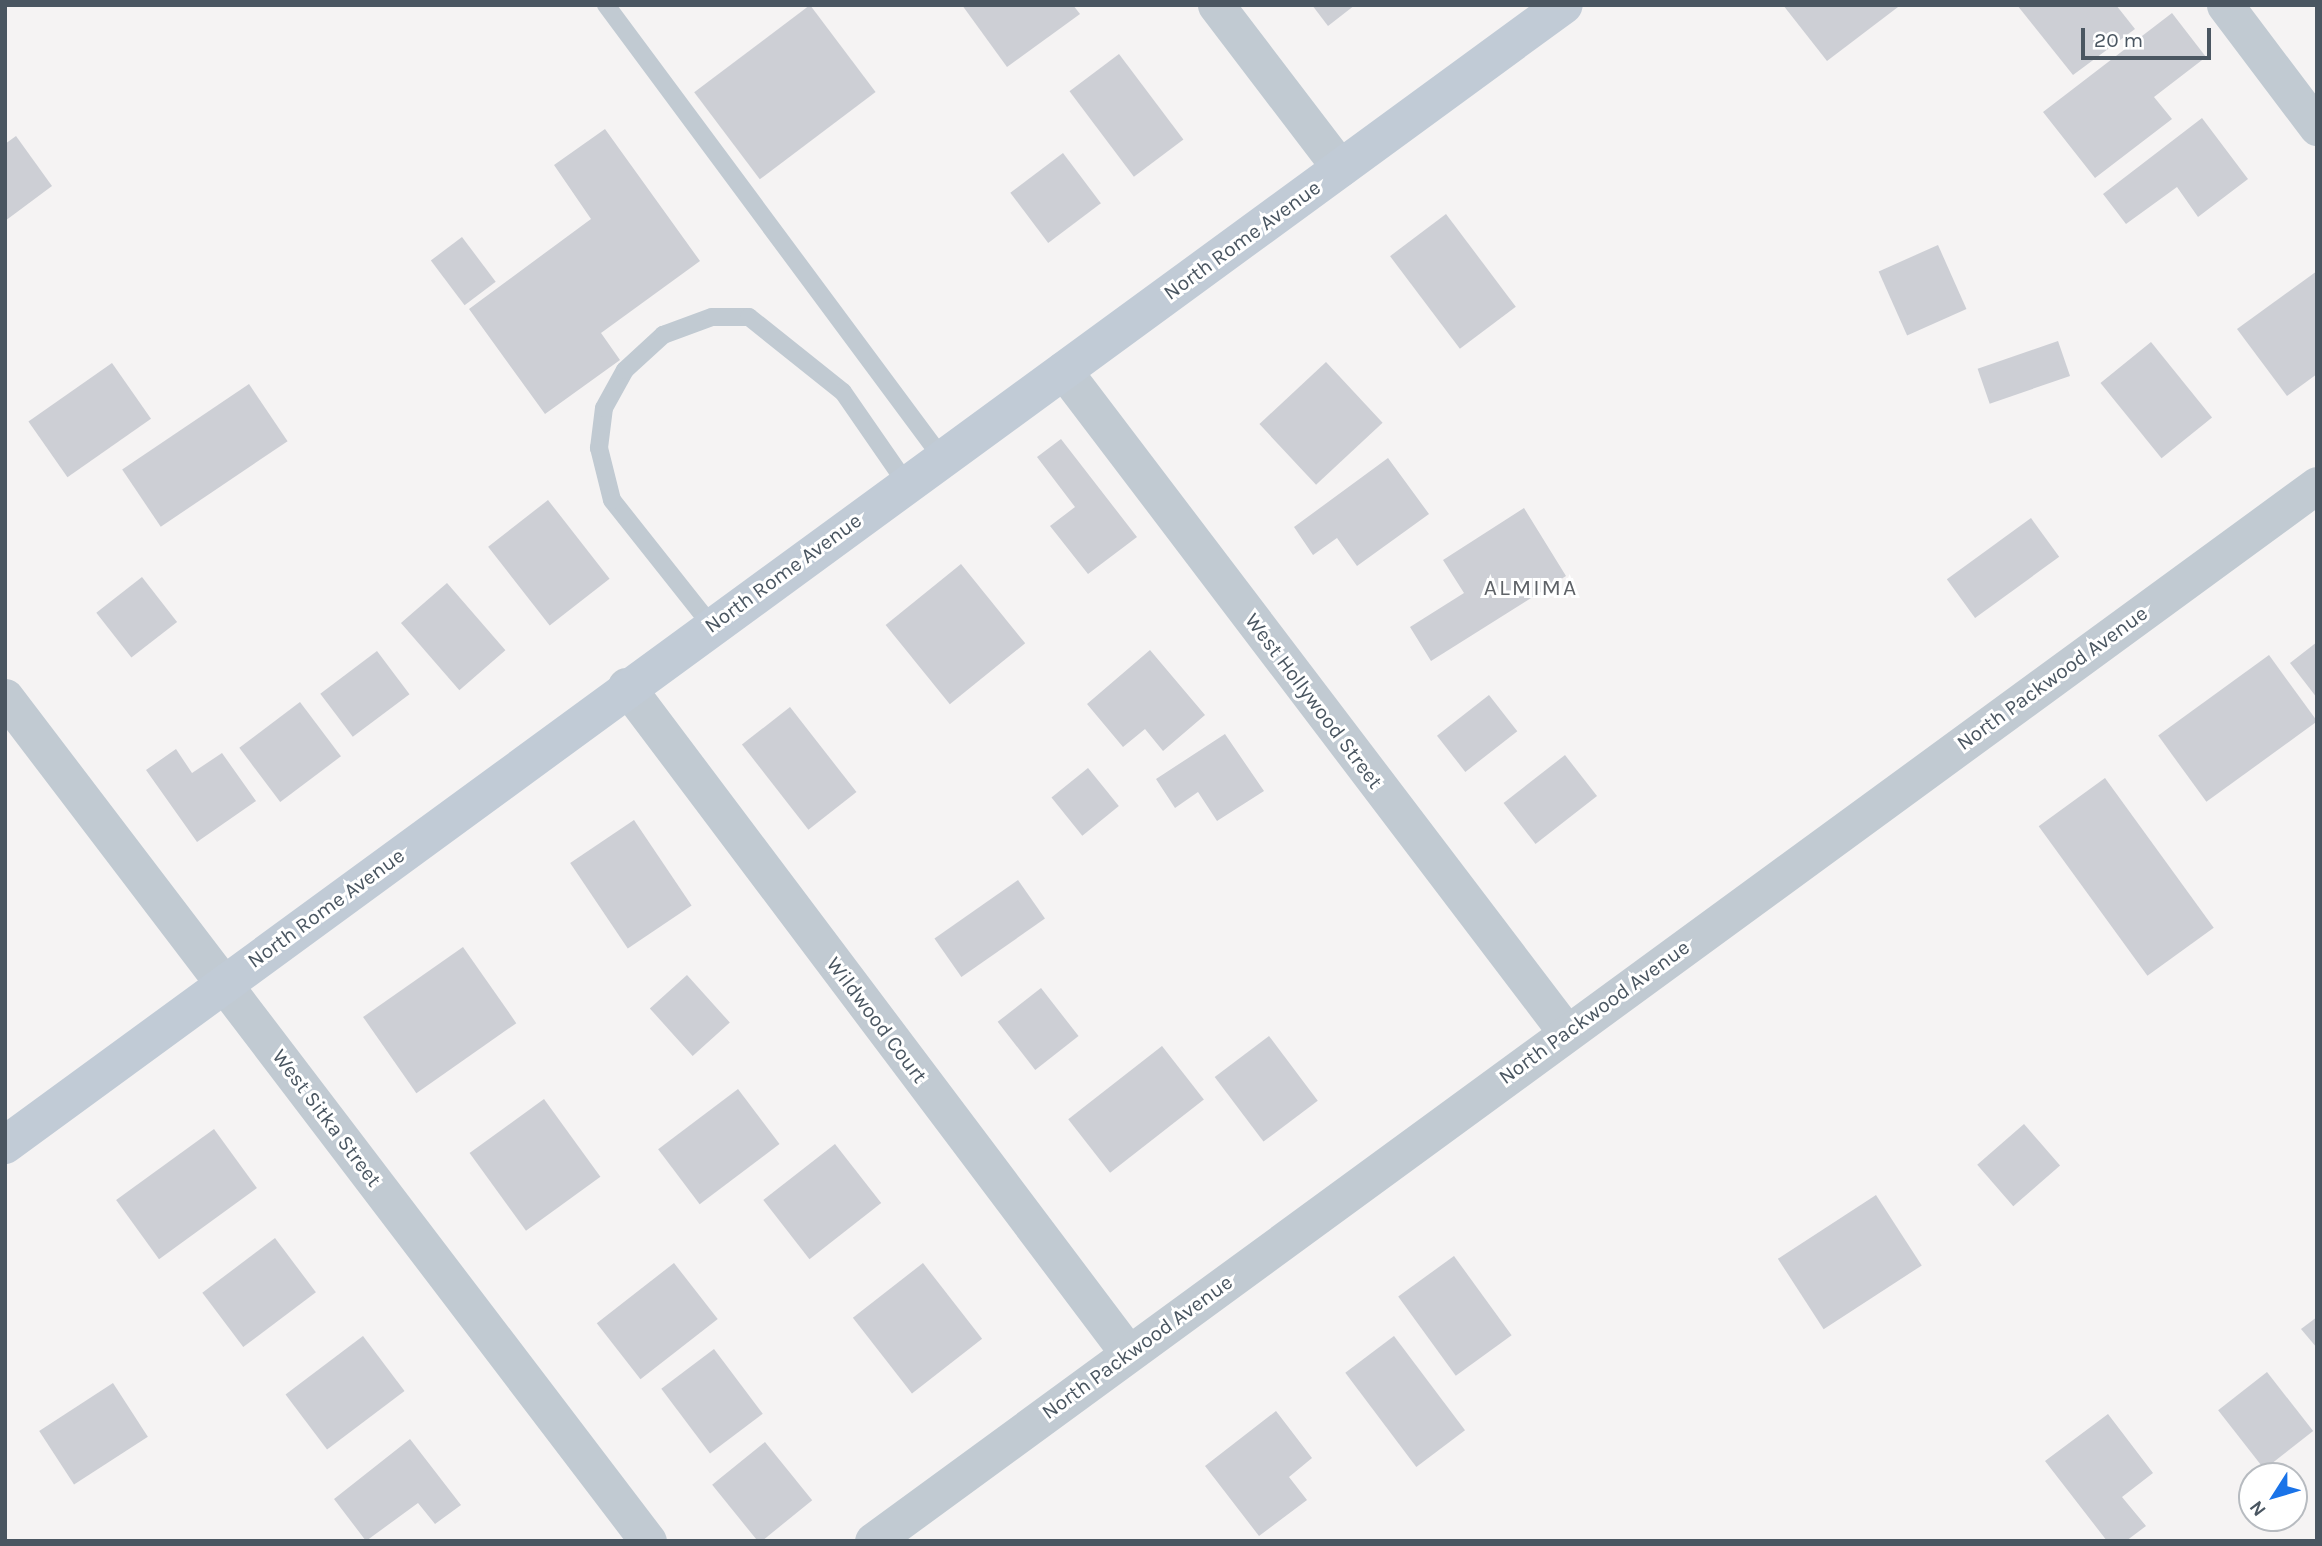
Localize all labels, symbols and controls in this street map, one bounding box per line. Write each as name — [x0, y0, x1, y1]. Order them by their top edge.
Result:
scale bar — [2084, 14, 2214, 58]
text: 20 m — [2094, 28, 2143, 52]
street label: North Rome Avenue — [1159, 175, 1325, 305]
street label: North Rome Avenue — [700, 508, 866, 638]
district label: ALMIMA — [1484, 574, 1578, 602]
street label: North Packwood Avenue — [1952, 600, 2152, 756]
street label: West Hollywood Street — [1240, 608, 1388, 794]
street label: North Rome Avenue — [243, 843, 409, 973]
street label: North Packwood Avenue — [1494, 934, 1694, 1090]
street label: Wildwood Court — [821, 952, 933, 1088]
street label: West Sitka Street — [267, 1044, 387, 1192]
street label: North Packwood Avenue — [1037, 1269, 1237, 1425]
north arrow — [2238, 1462, 2308, 1532]
text: N — [2245, 1496, 2271, 1520]

